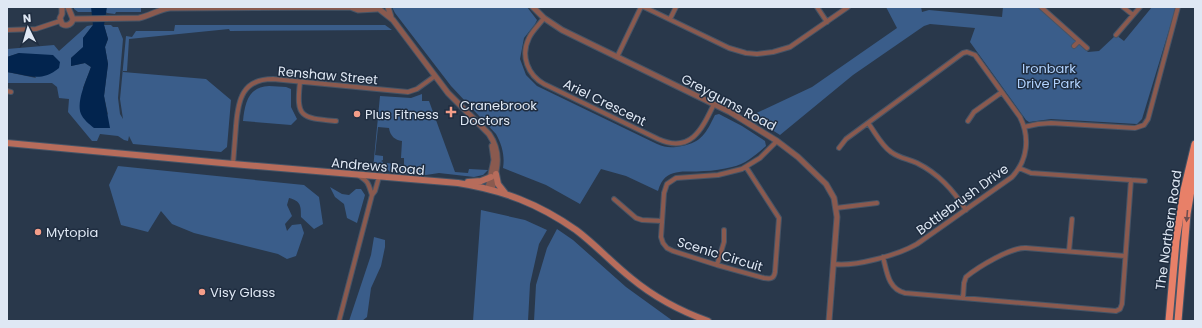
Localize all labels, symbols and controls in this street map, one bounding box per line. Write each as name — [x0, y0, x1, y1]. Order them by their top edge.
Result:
north arrow — [8, 8, 48, 48]
text: N — [22, 10, 32, 26]
park label: Ironbark Drive Park — [1017, 59, 1081, 93]
street label: Renshaw Street — [277, 62, 379, 89]
street label: Greygums Road — [678, 69, 780, 135]
street label: Ariel Crescent — [560, 74, 650, 131]
place label: Cranebrook Doctors — [460, 96, 537, 130]
place label: Plus Fitness — [365, 105, 439, 124]
marker: Cranebrook Doctors — [445, 106, 457, 118]
marker: Plus Fitness — [352, 109, 362, 119]
street label: Andrews Road — [331, 153, 425, 180]
street label: Bottlebrush Drive — [912, 159, 1012, 239]
street label: The Northern Road — [1151, 169, 1186, 291]
one-way arrow — [1184, 210, 1191, 222]
place label: Mytopia — [46, 223, 98, 242]
marker: Mytopia — [33, 227, 43, 237]
street label: Scenic Circuit — [675, 232, 765, 277]
place label: Visy Glass — [210, 283, 275, 302]
marker: Visy Glass — [197, 287, 207, 297]

